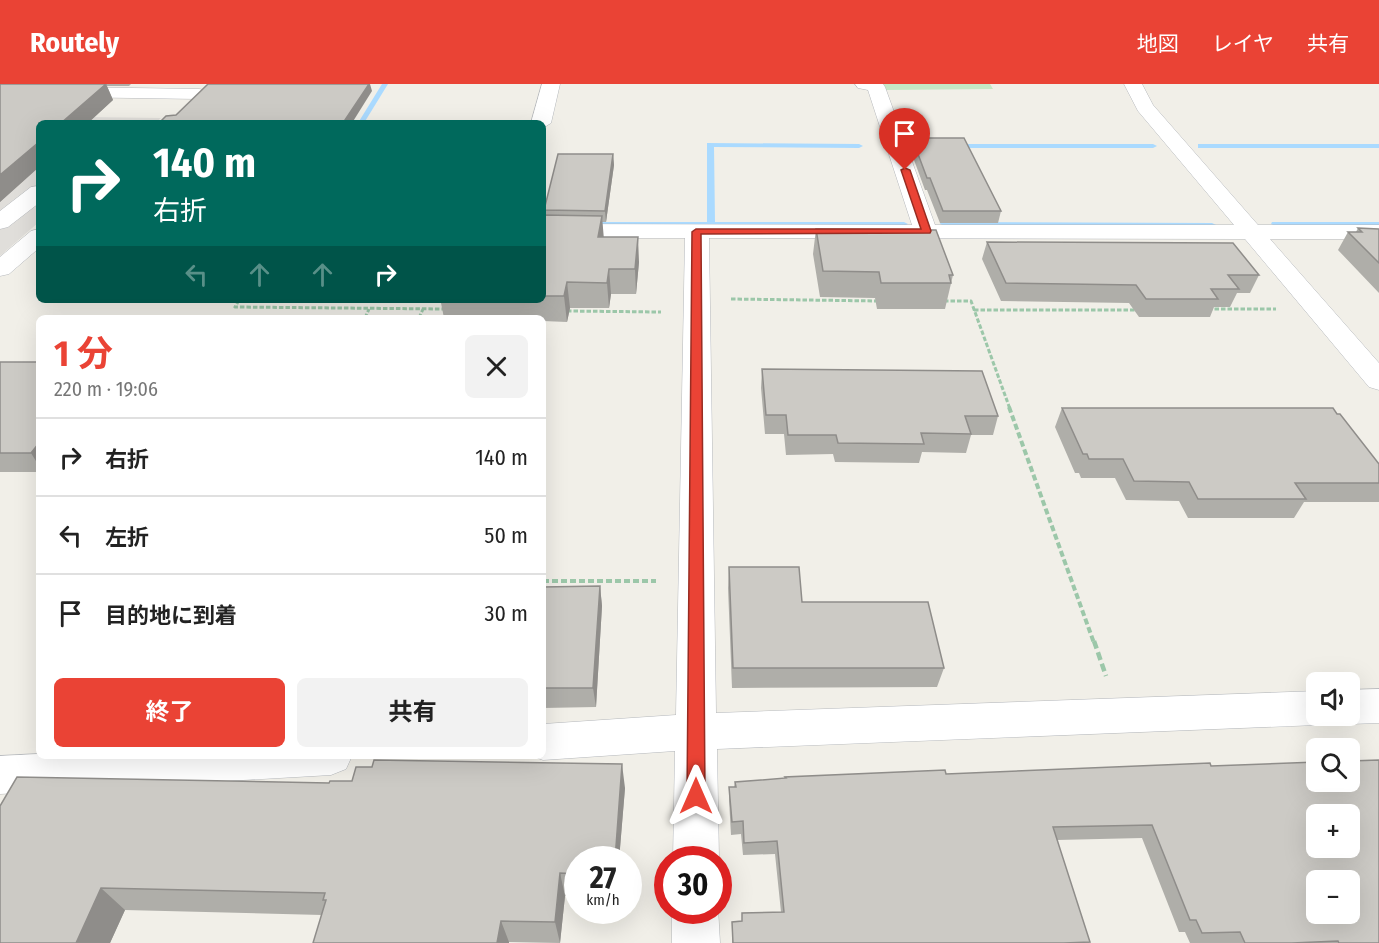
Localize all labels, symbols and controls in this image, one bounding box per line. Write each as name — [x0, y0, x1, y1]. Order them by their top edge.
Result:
text: Routely — [30, 26, 119, 59]
text: 地図 — [1137, 31, 1179, 57]
text: レイヤ — [1212, 31, 1274, 57]
text: 共有 — [1307, 31, 1349, 57]
pin — [879, 108, 930, 170]
icon: arrive — [888, 117, 921, 150]
text: 140 m — [153, 138, 256, 188]
icon: right — [54, 144, 132, 222]
text: 右折 — [153, 195, 207, 227]
icon: left — [180, 258, 213, 291]
icon: ahead — [243, 258, 276, 291]
icon: ahead — [306, 258, 339, 291]
icon: right — [369, 258, 402, 291]
text: 1 分 — [54, 332, 113, 376]
button: close — [465, 335, 528, 398]
text: 220 m · 19:06 — [54, 377, 158, 401]
icon: right — [54, 441, 87, 474]
text: 140 m — [475, 444, 528, 471]
text: 右折 — [105, 446, 149, 473]
icon: left — [54, 519, 87, 552]
text: 50 m — [484, 522, 528, 549]
text: 左折 — [105, 524, 149, 551]
icon: arrive — [54, 597, 87, 630]
text: 30 m — [485, 600, 528, 627]
text: 目的地に到着 — [105, 602, 237, 629]
map controls — [1306, 672, 1360, 924]
button: sound — [1306, 672, 1360, 726]
button: 終了 — [54, 678, 285, 747]
button: 共有 — [297, 678, 528, 747]
button: search — [1306, 738, 1360, 792]
position arrow — [664, 764, 728, 828]
button: + — [1306, 804, 1360, 858]
speed limit sign: 30 — [654, 846, 732, 924]
text: 27 — [590, 860, 616, 896]
button: − — [1306, 870, 1360, 924]
text: km/h — [586, 891, 620, 909]

